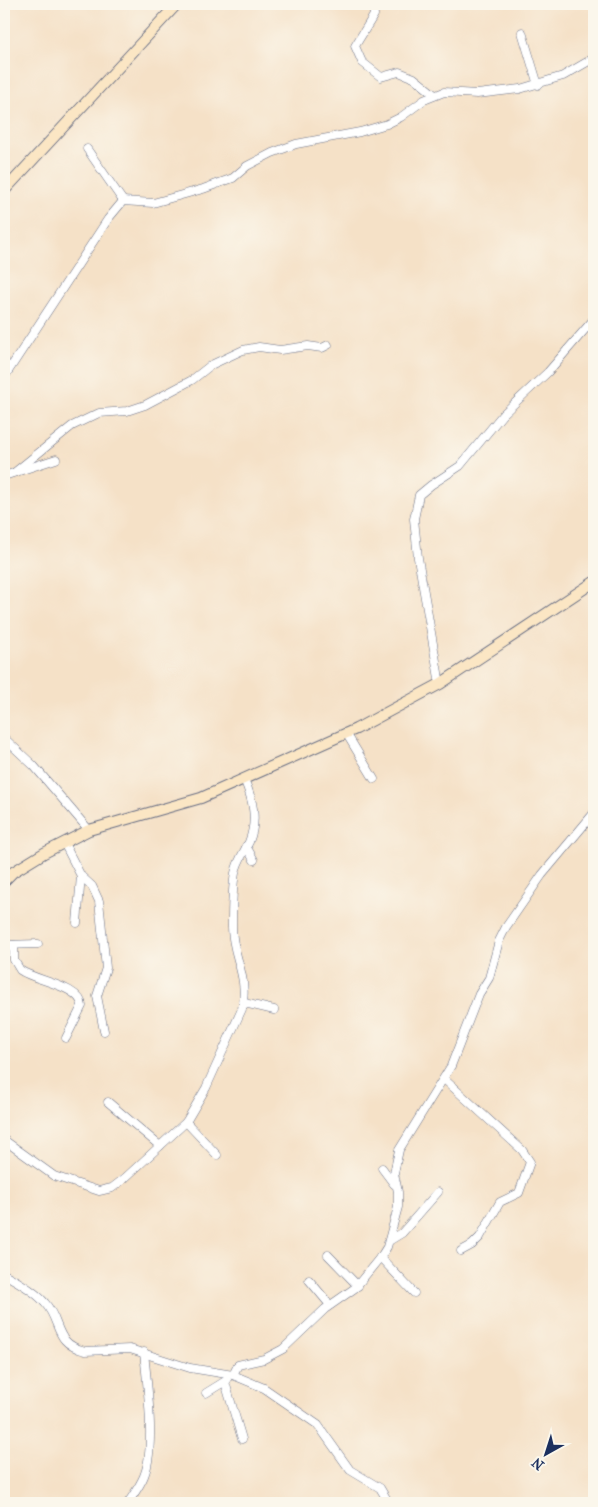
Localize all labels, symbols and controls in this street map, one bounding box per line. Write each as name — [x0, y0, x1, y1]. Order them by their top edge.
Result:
north arrow — [520, 1430, 570, 1480]
text: N — [528, 1454, 548, 1474]

